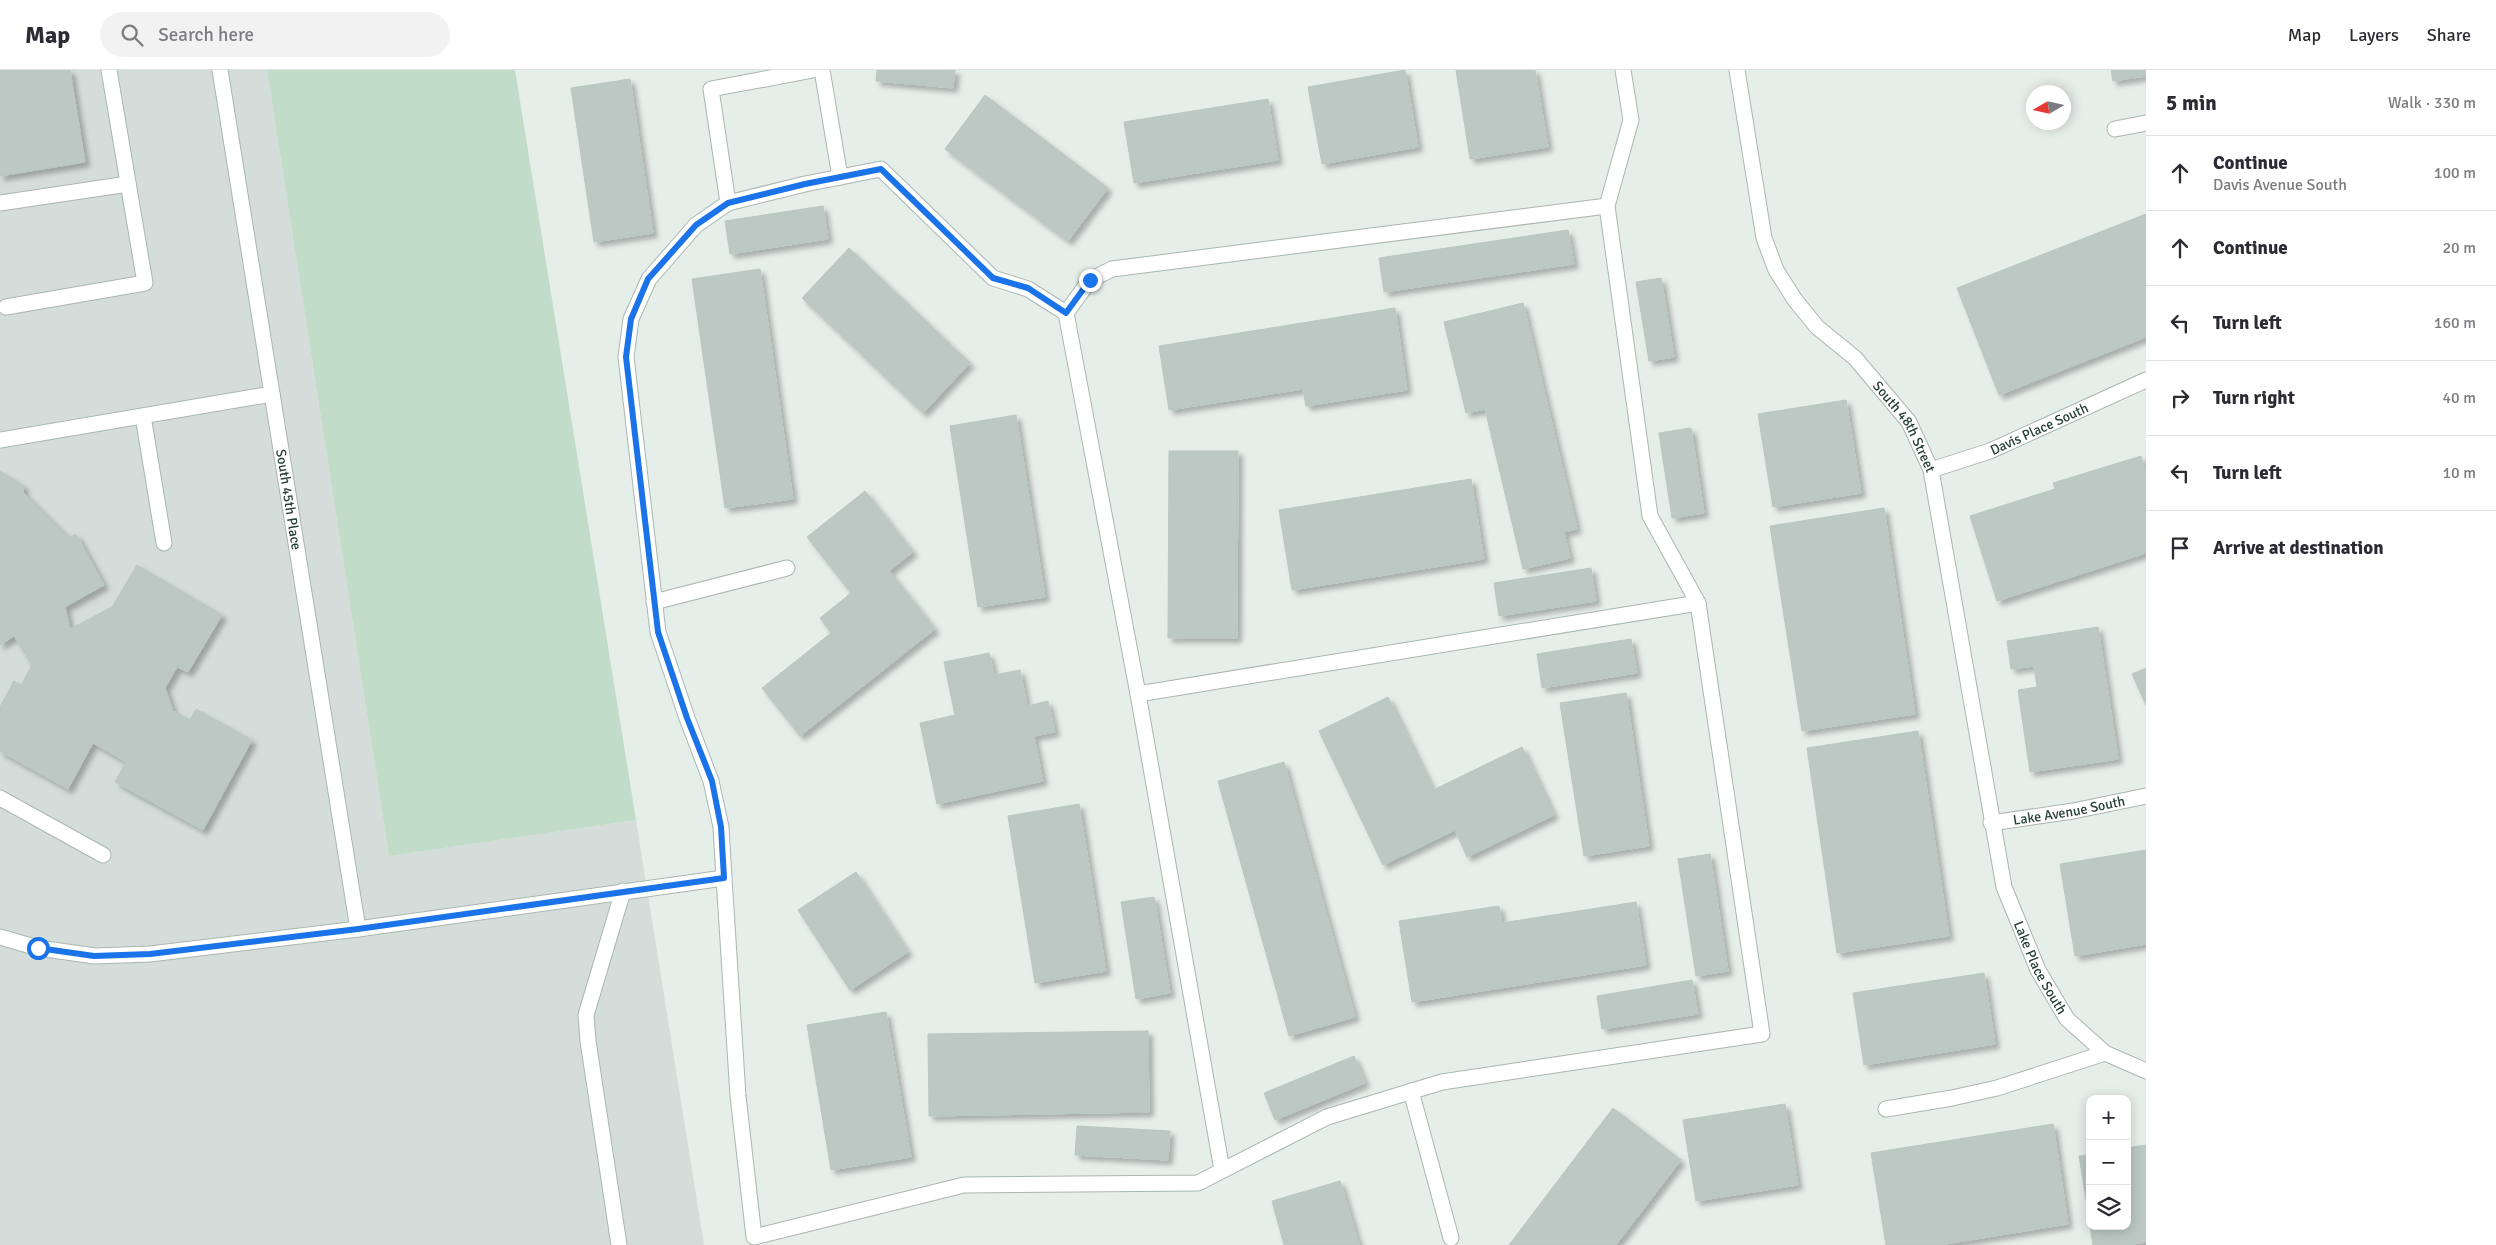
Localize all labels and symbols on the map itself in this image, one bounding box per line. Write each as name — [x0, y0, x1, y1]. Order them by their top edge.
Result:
north arrow — [2026, 85, 2071, 130]
route end — [1079, 269, 1102, 292]
street label: South 48th Street — [1869, 377, 1939, 475]
street label: Davis Place South — [1987, 399, 2091, 458]
street label: South 45th Place — [273, 448, 305, 551]
street label: Lake Avenue South — [2012, 792, 2126, 828]
street label: Lake Place South — [2010, 918, 2071, 1017]
route start — [27, 937, 50, 960]

